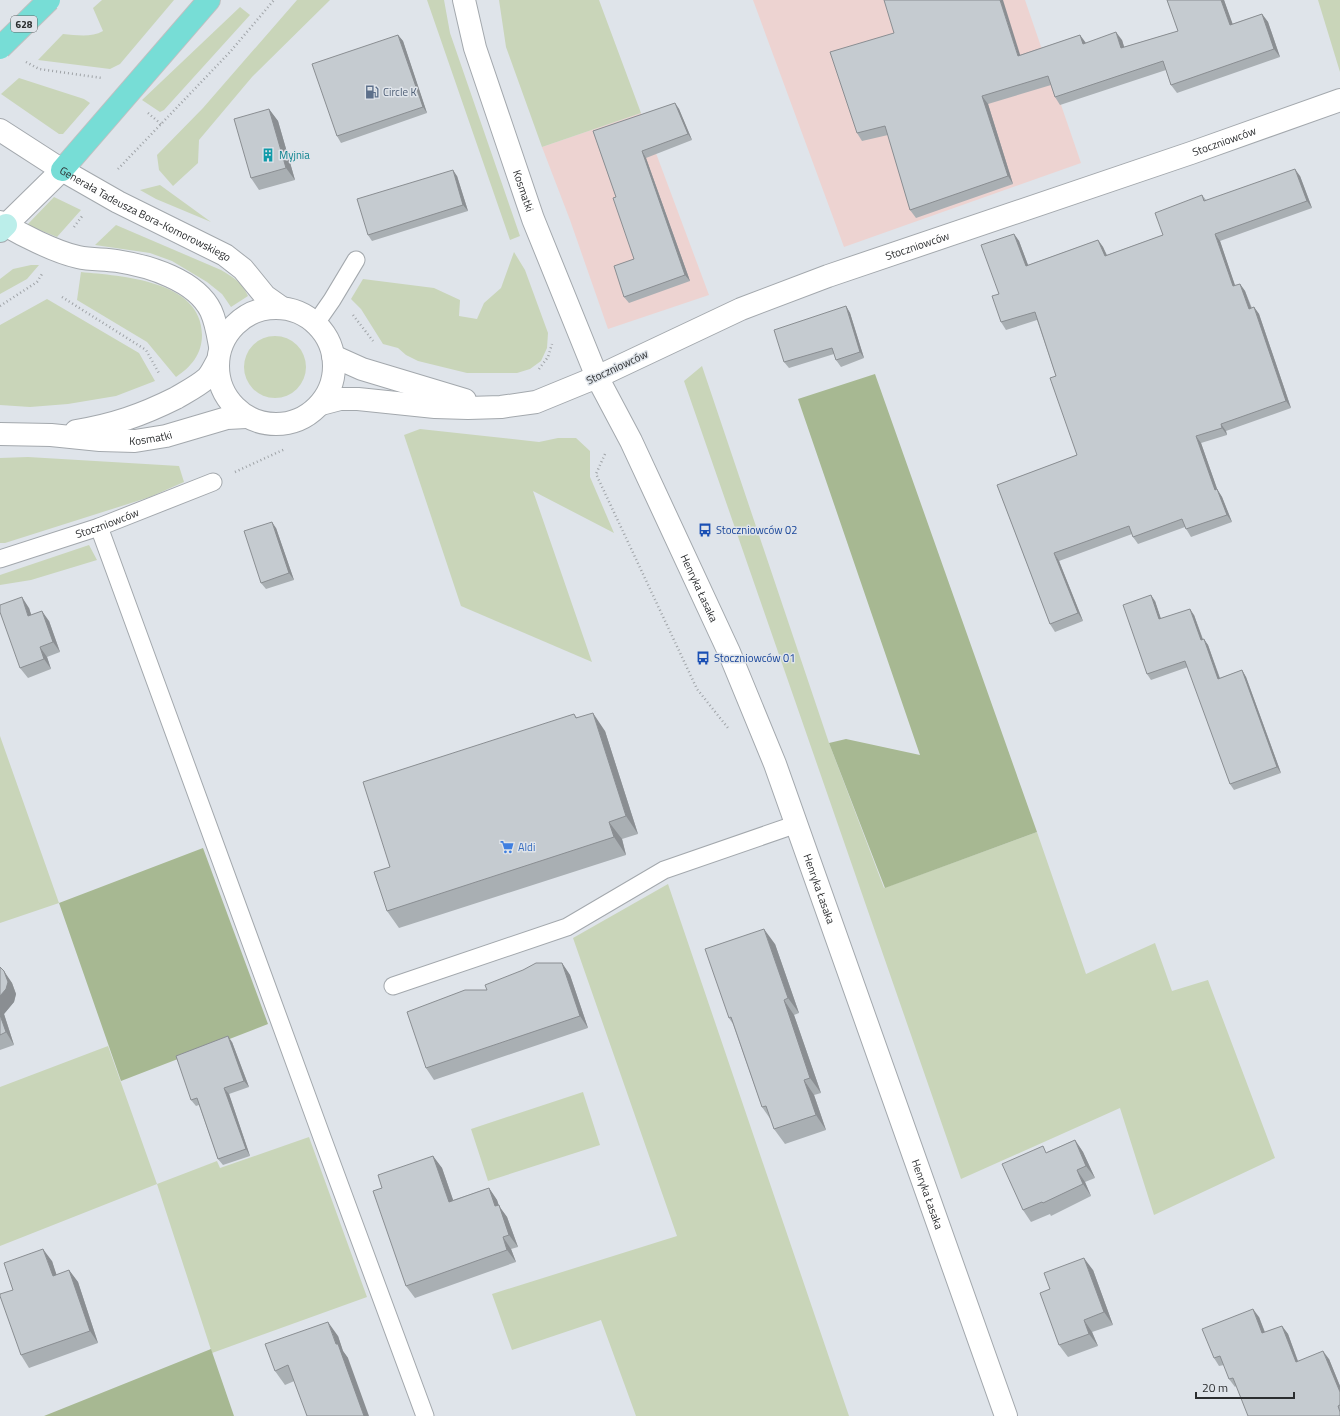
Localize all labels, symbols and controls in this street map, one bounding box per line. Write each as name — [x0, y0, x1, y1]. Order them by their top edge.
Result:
road number: 628 — [11, 16, 37, 32]
fuel station icon: Circle K — [364, 84, 380, 100]
place label: Circle K — [383, 84, 417, 100]
street label: Stoczniowców — [1190, 122, 1259, 160]
building icon: Myjnia — [260, 147, 276, 163]
place label: Myjnia — [279, 147, 310, 163]
street label: Generała Tadeusza Bora-Komorowskiego — [57, 162, 235, 265]
street label: Kosmatki — [509, 168, 538, 214]
street label: Stoczniowców — [883, 227, 952, 264]
street label: Stoczniowców — [583, 345, 651, 388]
street label: Kosmatki — [129, 427, 174, 449]
street label: Stoczniowców — [73, 504, 142, 542]
bus stop icon: Stoczniowców 02 — [697, 522, 713, 538]
place label: Stoczniowców 02 — [716, 522, 797, 538]
street label: Henryka Łasaka — [677, 551, 722, 625]
bus stop icon: Stoczniowców 01 — [695, 650, 711, 666]
place label: Stoczniowców 01 — [714, 650, 795, 666]
supermarket icon: Aldi — [499, 839, 515, 855]
place label: Aldi — [518, 839, 535, 855]
street label: Henryka Łasaka — [799, 852, 839, 927]
street label: Henryka Łasaka — [908, 1157, 947, 1232]
scale bar — [1196, 1374, 1294, 1400]
text: 20 m — [1202, 1378, 1228, 1397]

